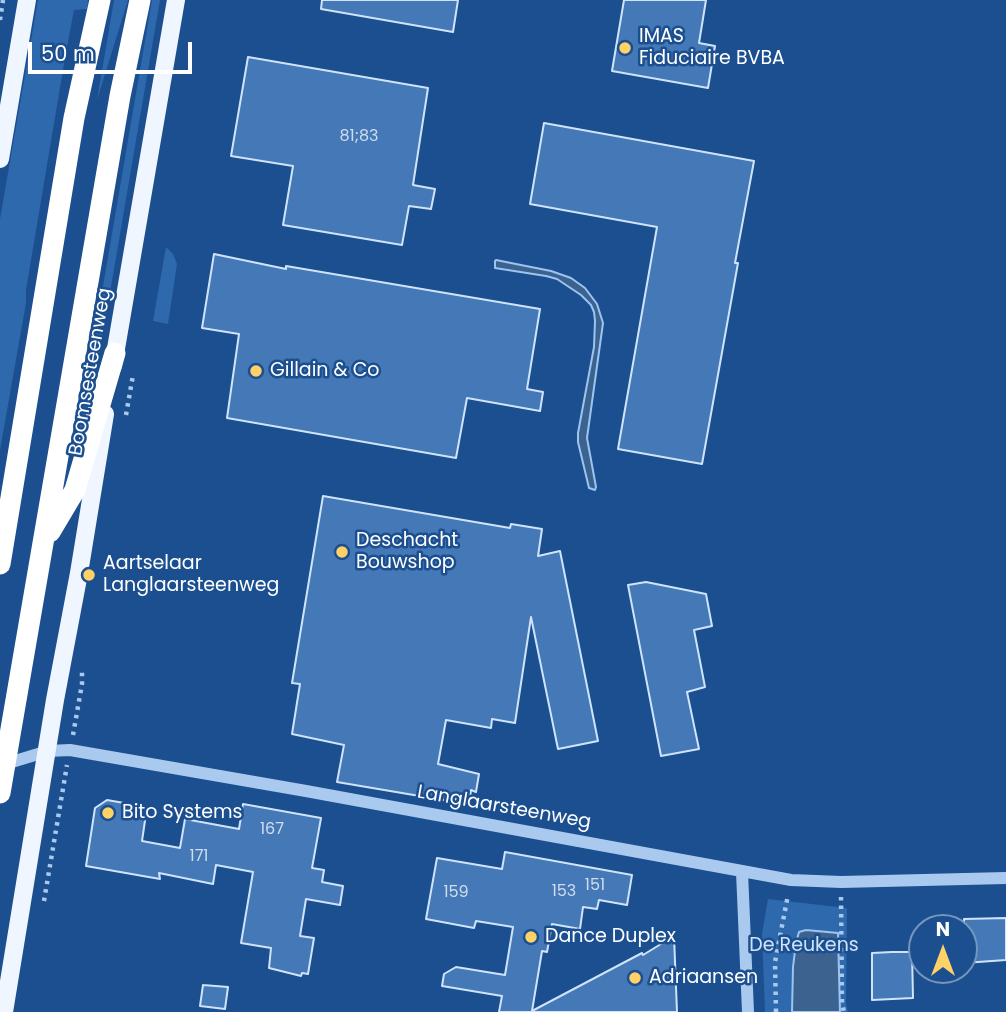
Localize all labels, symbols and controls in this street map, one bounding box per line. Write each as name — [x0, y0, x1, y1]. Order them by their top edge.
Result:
place label: IMAS Fiduciaire BVBA — [639, 26, 785, 70]
scale bar — [32, 28, 196, 72]
text: 50 m — [41, 39, 95, 68]
marker: IMAS Fiduciaire BVBA — [617, 40, 633, 56]
house number: 81;83 — [340, 127, 378, 147]
street label: Boomsesteenweg — [65, 286, 117, 458]
place label: Gillain & Co — [270, 360, 379, 382]
marker: Gillain & Co — [248, 363, 264, 379]
place label: Deschacht Bouwshop — [356, 530, 458, 574]
marker: Deschacht Bouwshop — [334, 544, 350, 560]
place label: Aartselaar Langlaarsteenweg — [103, 553, 279, 597]
marker: Aartselaar Langlaarsteenweg — [81, 567, 97, 583]
street label: Langlaarsteenweg — [415, 781, 593, 835]
place label: Bito Systems — [122, 802, 242, 824]
marker: Bito Systems — [100, 805, 116, 821]
house number: 167 — [260, 820, 284, 840]
house number: 171 — [190, 847, 208, 867]
house number: 151 — [585, 876, 605, 896]
house number: 153 — [552, 882, 576, 902]
house number: 159 — [443, 883, 469, 903]
north arrow — [908, 914, 978, 984]
text: N — [936, 916, 950, 943]
place label: Dance Duplex — [545, 926, 676, 948]
marker: Dance Duplex — [523, 929, 539, 945]
park label: De Reukens — [749, 935, 859, 957]
place label: Adriaansen — [649, 967, 758, 989]
marker: Adriaansen — [627, 970, 643, 986]

